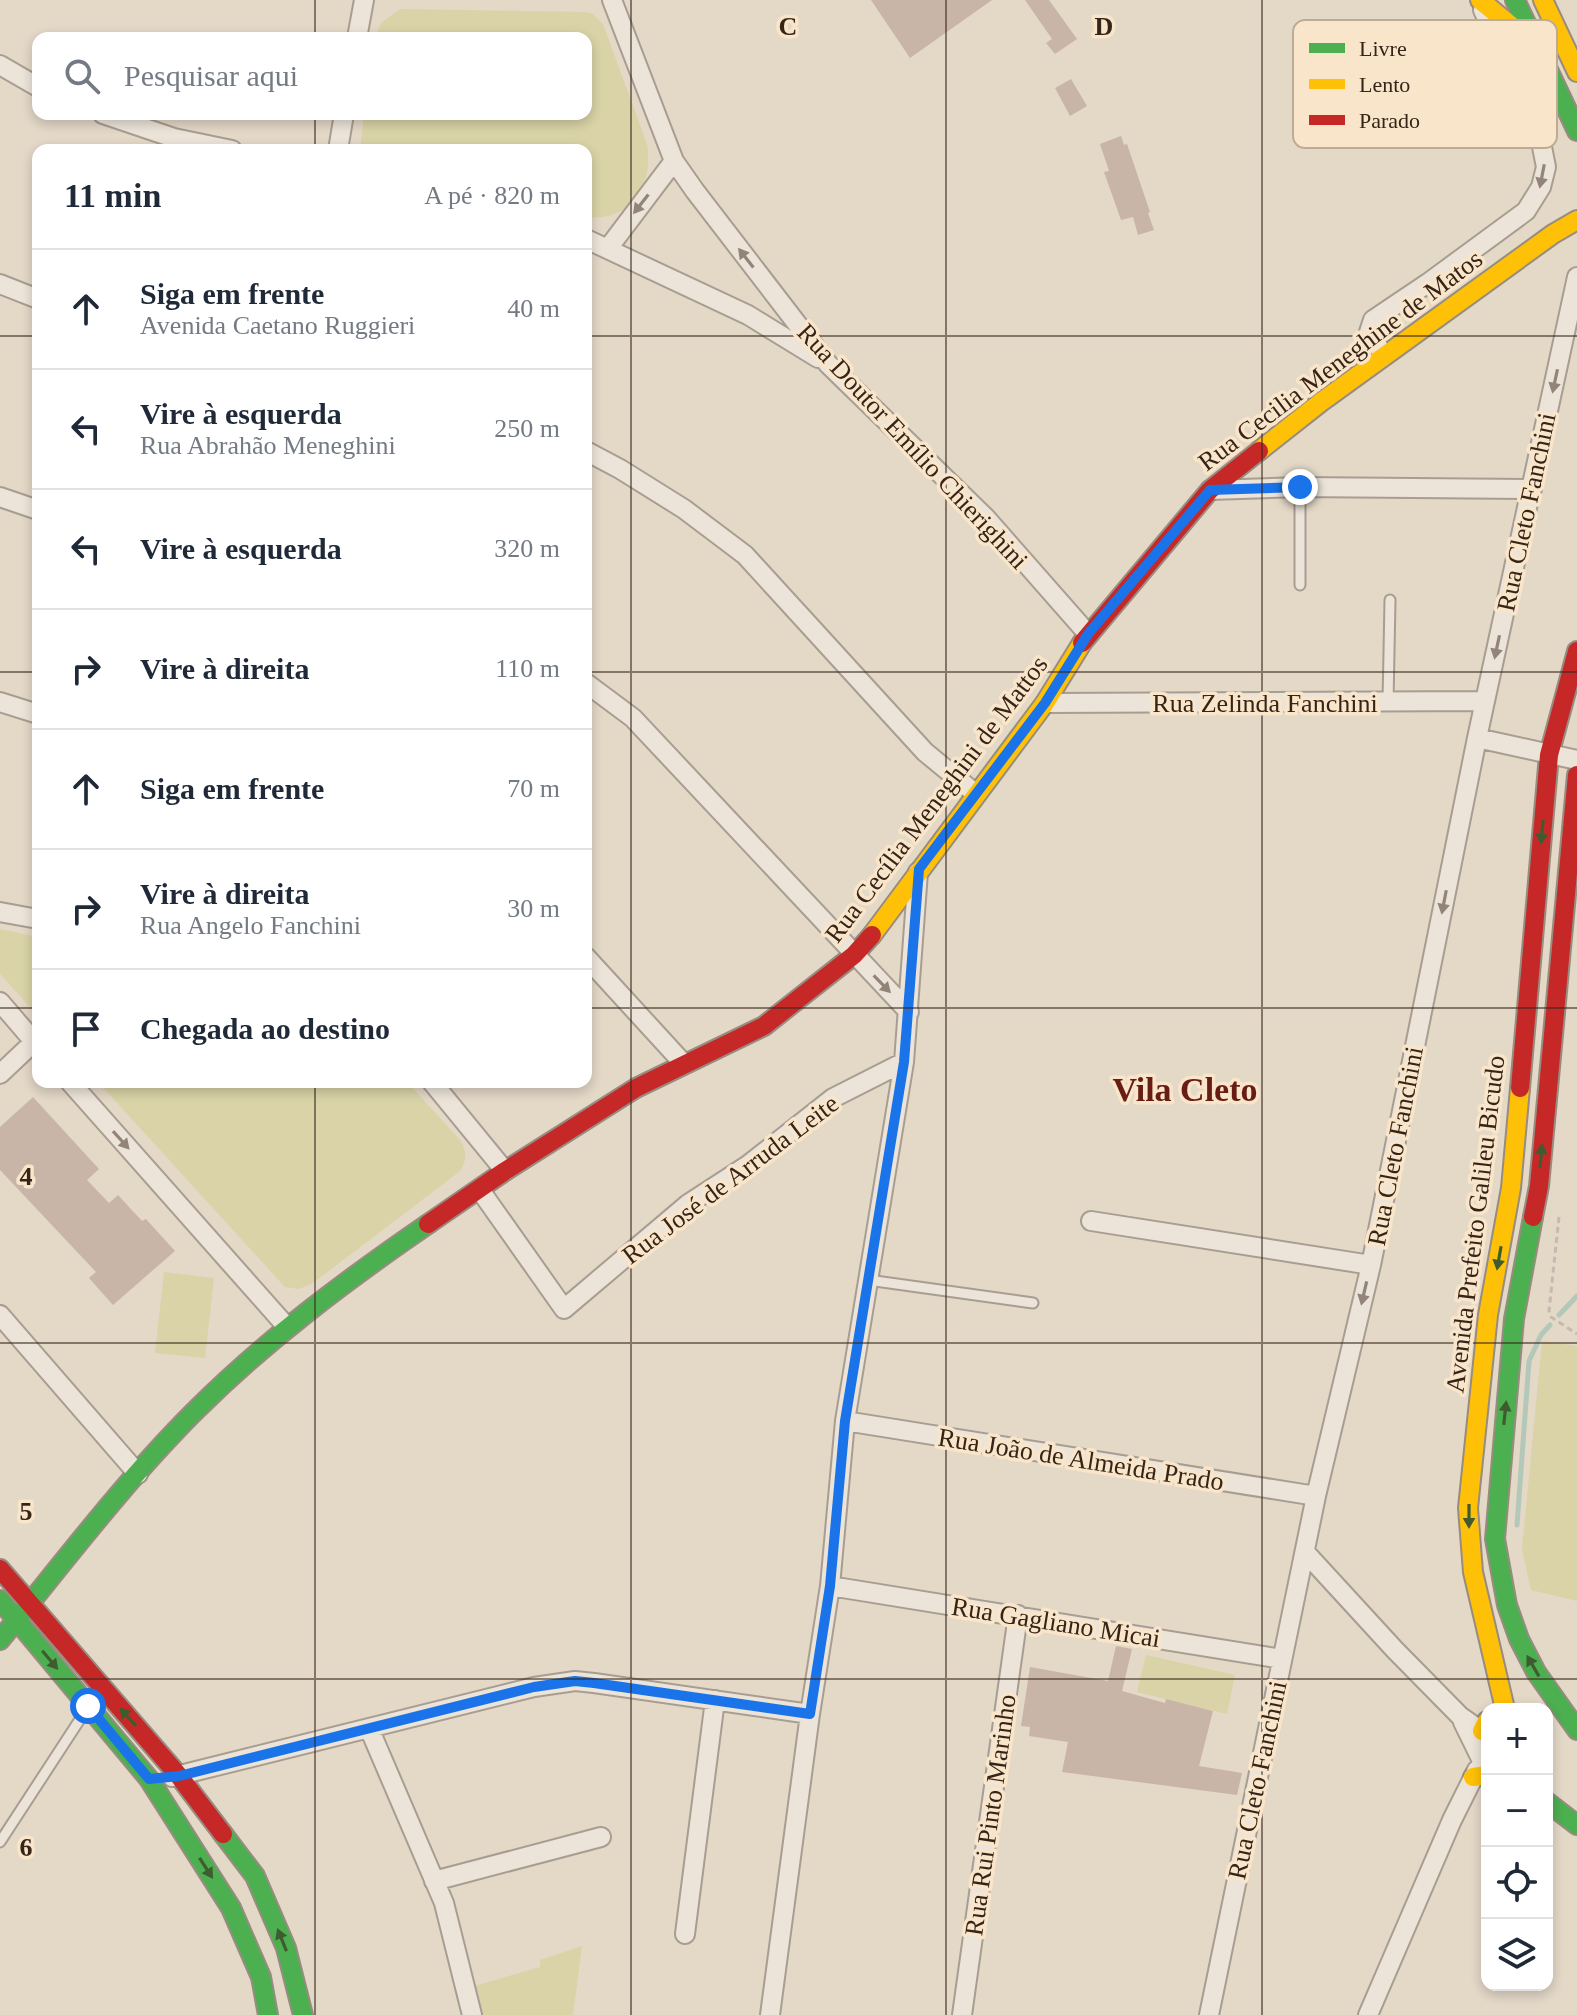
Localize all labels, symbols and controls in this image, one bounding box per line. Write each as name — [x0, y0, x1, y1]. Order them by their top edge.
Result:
text: C — [779, 12, 797, 41]
text: D — [1095, 12, 1113, 41]
legend — [1293, 20, 1557, 148]
search box — [32, 32, 592, 120]
text: Livre — [1359, 36, 1407, 61]
icon: search — [60, 54, 104, 98]
text: Pesquisar aqui — [124, 59, 298, 92]
text: Lento — [1359, 72, 1410, 97]
text: Parado — [1359, 108, 1420, 133]
one-way arrow — [1536, 163, 1548, 188]
text: 11 min — [64, 177, 161, 214]
text: A pé · 820 m — [424, 181, 560, 210]
one-way arrow — [634, 194, 650, 214]
street label: Rua Cecilia Meneghine de Matos — [1193, 244, 1488, 477]
one-way arrow — [738, 247, 754, 268]
text: Siga em frente — [140, 277, 324, 310]
icon: ahead — [64, 287, 108, 331]
text: 40 m — [507, 294, 560, 323]
text: Avenida Caetano Ruggieri — [140, 311, 415, 340]
street label: Rua Doutor Emílio Chierighini — [791, 318, 1034, 575]
one-way arrow — [1548, 368, 1561, 393]
text: Vire à esquerda — [140, 397, 342, 430]
icon: left — [64, 407, 108, 451]
street label: Rua Cleto Fanchini — [1491, 410, 1562, 614]
text: 250 m — [494, 414, 560, 443]
text: Rua Abrahão Meneghini — [140, 431, 396, 460]
route end — [1282, 469, 1318, 505]
icon: left — [64, 527, 108, 571]
text: Vire à esquerda — [140, 532, 342, 565]
text: 320 m — [494, 534, 560, 563]
one-way arrow — [1490, 635, 1503, 660]
icon: right — [64, 647, 108, 691]
street label: Rua Cecília Meneghini de Mattos — [819, 650, 1054, 948]
text: Vire à direita — [140, 652, 309, 685]
text: 110 m — [495, 654, 560, 683]
street label: Rua Zelinda Fanchini — [1152, 689, 1378, 718]
icon: ahead — [64, 767, 108, 811]
text: Siga em frente — [140, 772, 324, 805]
text: 70 m — [507, 774, 560, 803]
one-way arrow — [1535, 820, 1548, 845]
text: Vire à direita — [140, 877, 309, 910]
icon: right — [64, 887, 108, 931]
one-way arrow — [1437, 889, 1450, 914]
text: 30 m — [507, 894, 560, 923]
text: Rua Angelo Fanchini — [140, 911, 361, 940]
one-way arrow — [872, 974, 891, 993]
icon: arrive — [64, 1007, 108, 1051]
text: Chegada ao destino — [140, 1012, 390, 1045]
street label: Rua Cleto Fanchini — [1362, 1044, 1429, 1248]
street label: Avenida Prefeito Galileu Bicudo — [1440, 1054, 1511, 1394]
district label: Vila Cleto — [1112, 1071, 1258, 1108]
street label: Rua José de Arruda Leite — [617, 1089, 844, 1270]
one-way arrow — [112, 1131, 130, 1150]
one-way arrow — [1535, 1143, 1548, 1168]
text: 4 — [20, 1162, 33, 1191]
one-way arrow — [1492, 1246, 1504, 1271]
one-way arrow — [1357, 1281, 1370, 1306]
one-way arrow — [1499, 1400, 1512, 1425]
street label: Rua João de Almeida Prado — [936, 1423, 1226, 1496]
text: 5 — [20, 1497, 33, 1526]
one-way arrow — [1462, 1504, 1475, 1529]
street label: Rua Gagliano Micai — [950, 1592, 1162, 1653]
one-way arrow — [41, 1650, 58, 1670]
one-way arrow — [1526, 1654, 1540, 1677]
street label: Rua Cleto Fanchini — [1222, 1678, 1293, 1882]
route start — [70, 1688, 106, 1724]
street label: Rua Rui Pinto Marinho — [959, 1693, 1022, 1938]
map controls — [1481, 1703, 1553, 1991]
button: + — [1481, 1703, 1553, 1775]
one-way arrow — [120, 1707, 137, 1727]
button: − — [1481, 1775, 1553, 1847]
text: 6 — [20, 1833, 33, 1862]
button: locate — [1481, 1847, 1553, 1919]
one-way arrow — [198, 1857, 212, 1879]
button: layers — [1481, 1919, 1553, 1991]
one-way arrow — [276, 1928, 289, 1952]

